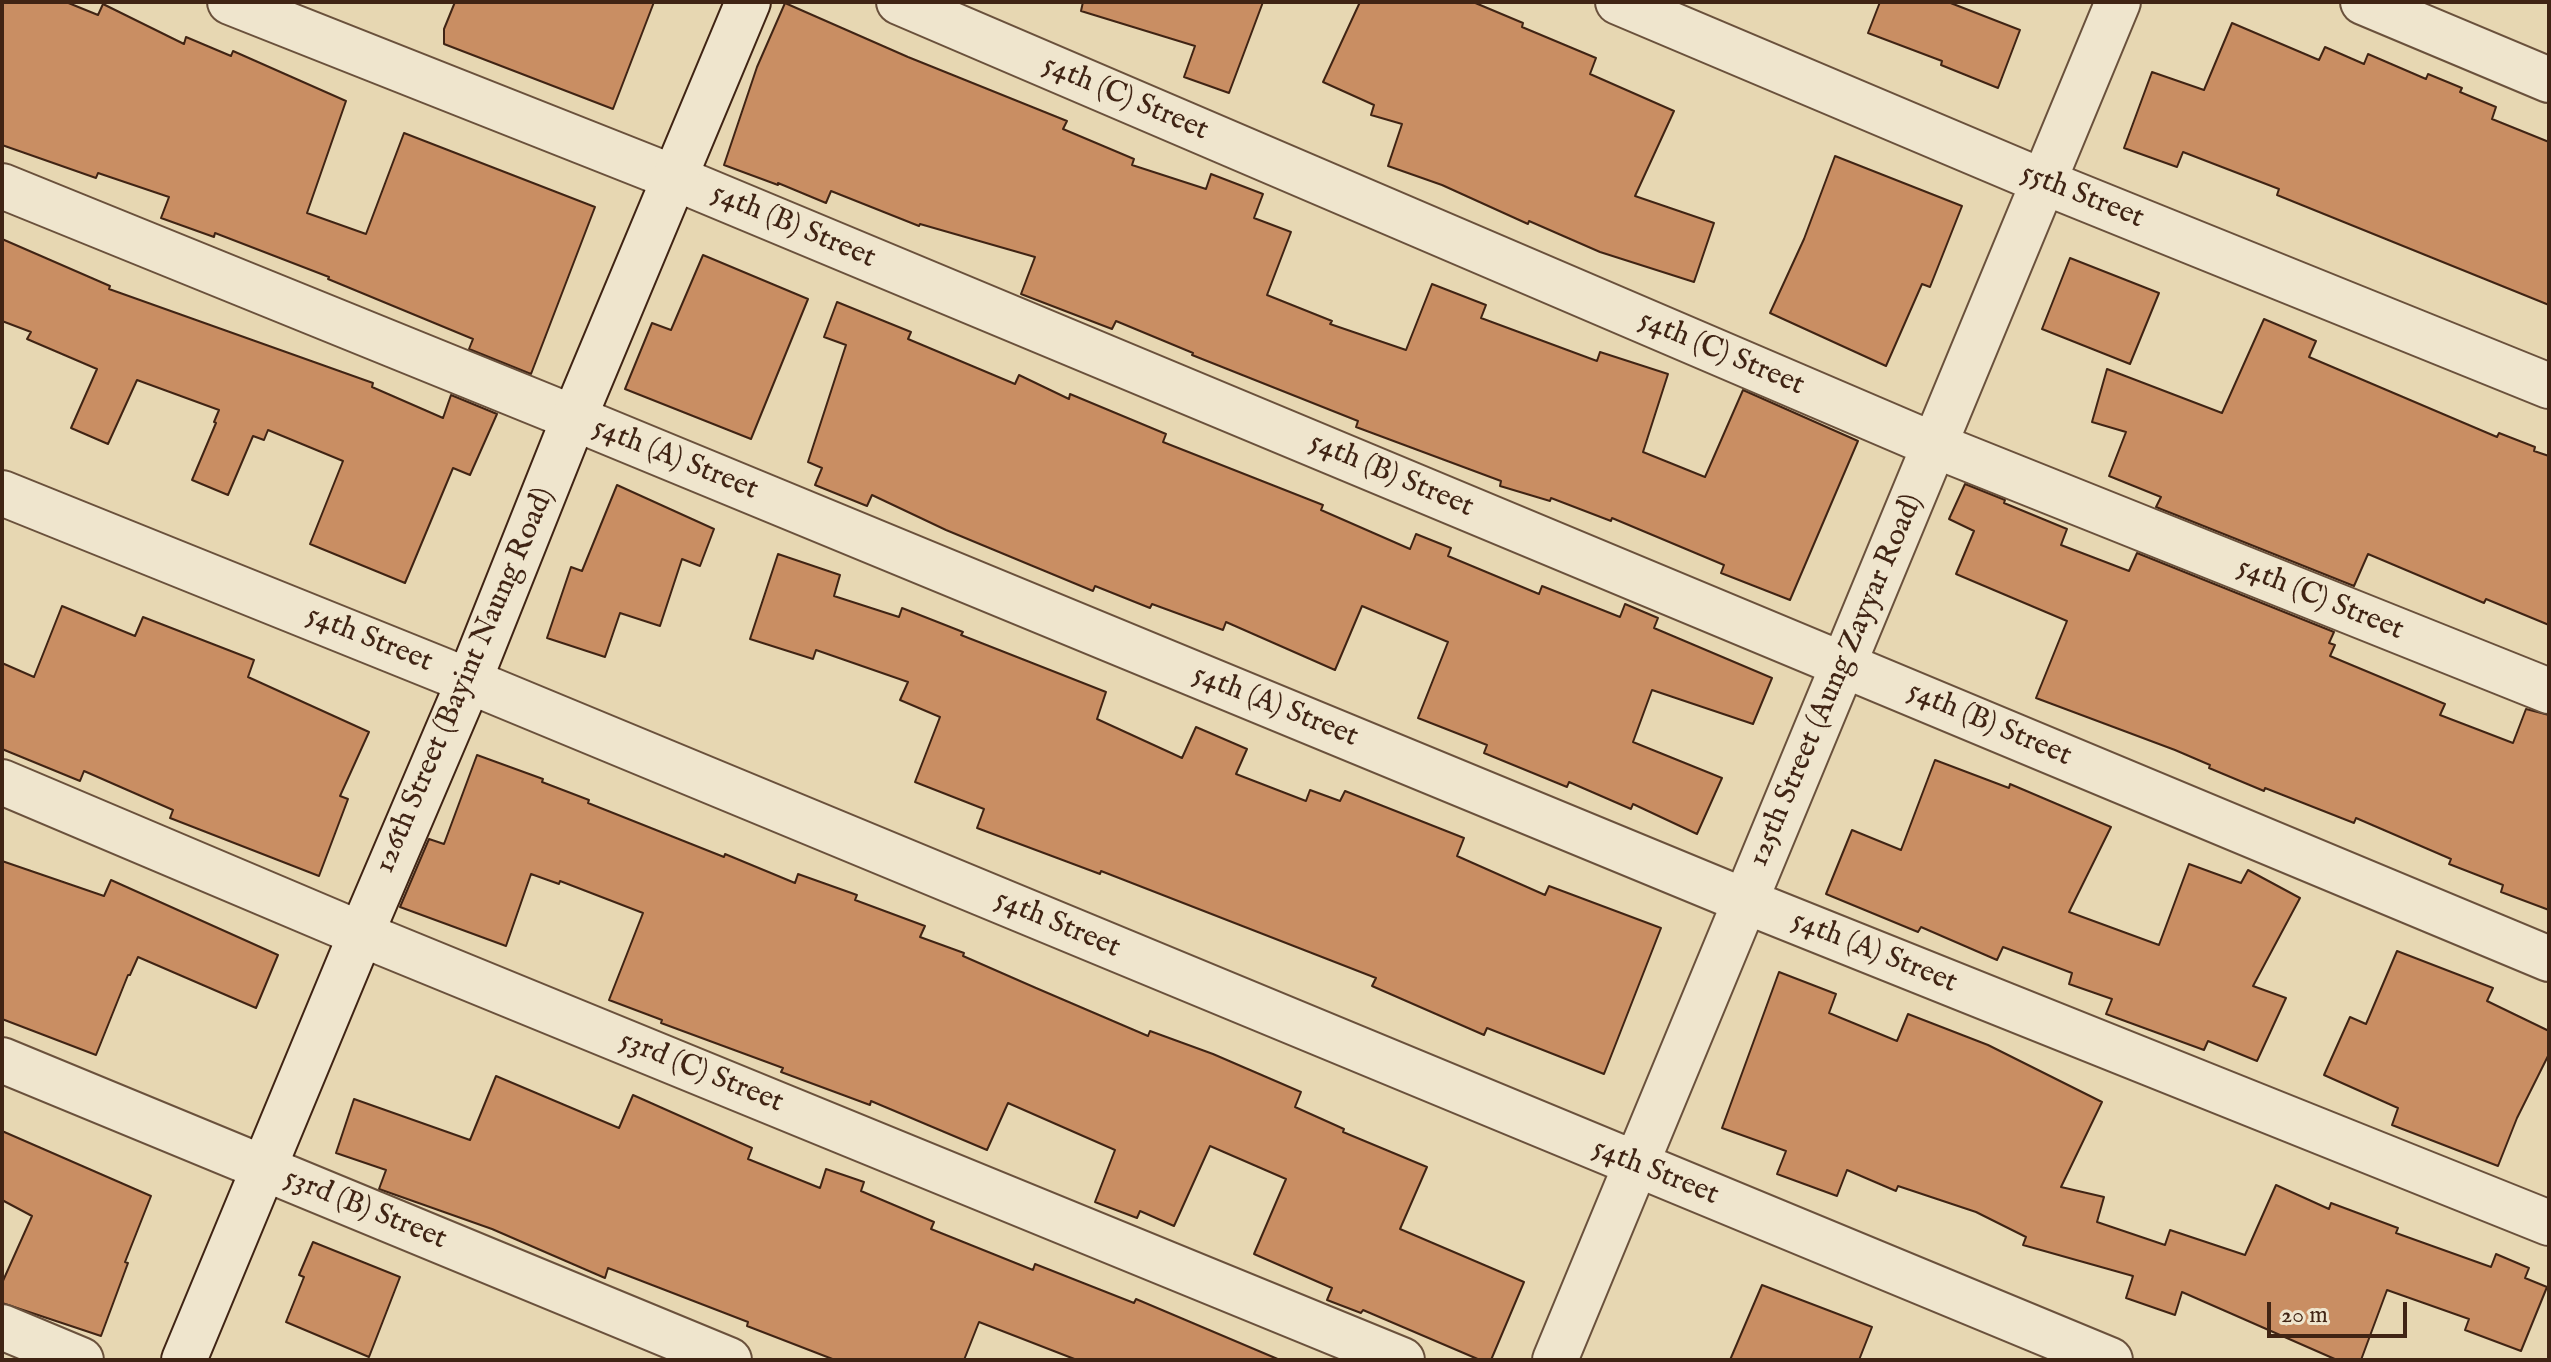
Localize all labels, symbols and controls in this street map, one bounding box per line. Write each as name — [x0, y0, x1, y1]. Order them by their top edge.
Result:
street label: 54th (C) Street — [1037, 48, 1213, 150]
street label: 55th Street — [2015, 156, 2149, 238]
street label: 54th (B) Street — [706, 176, 880, 278]
street label: 54th (C) Street — [1633, 303, 1809, 405]
street label: 54th (A) Street — [587, 411, 763, 509]
street label: 54th (B) Street — [1304, 425, 1478, 527]
street label: 126th Street (Bayint Naung Road) — [368, 483, 564, 879]
street label: 125th Street (Aung Zayyar Road) — [1742, 489, 1932, 873]
street label: 54th (C) Street — [2232, 550, 2408, 650]
street label: 54th Street — [301, 598, 437, 682]
street label: 54th (A) Street — [1187, 658, 1363, 756]
street label: 54th (B) Street — [1902, 674, 2076, 776]
street label: 54th Street — [989, 882, 1125, 968]
street label: 54th (A) Street — [1786, 904, 1962, 1002]
street label: 53rd (C) Street — [614, 1024, 788, 1122]
street label: 54th Street — [1587, 1131, 1723, 1215]
street label: 53rd (B) Street — [279, 1161, 451, 1259]
scale bar — [2271, 1286, 2411, 1336]
text: 20 m — [2281, 1300, 2328, 1331]

